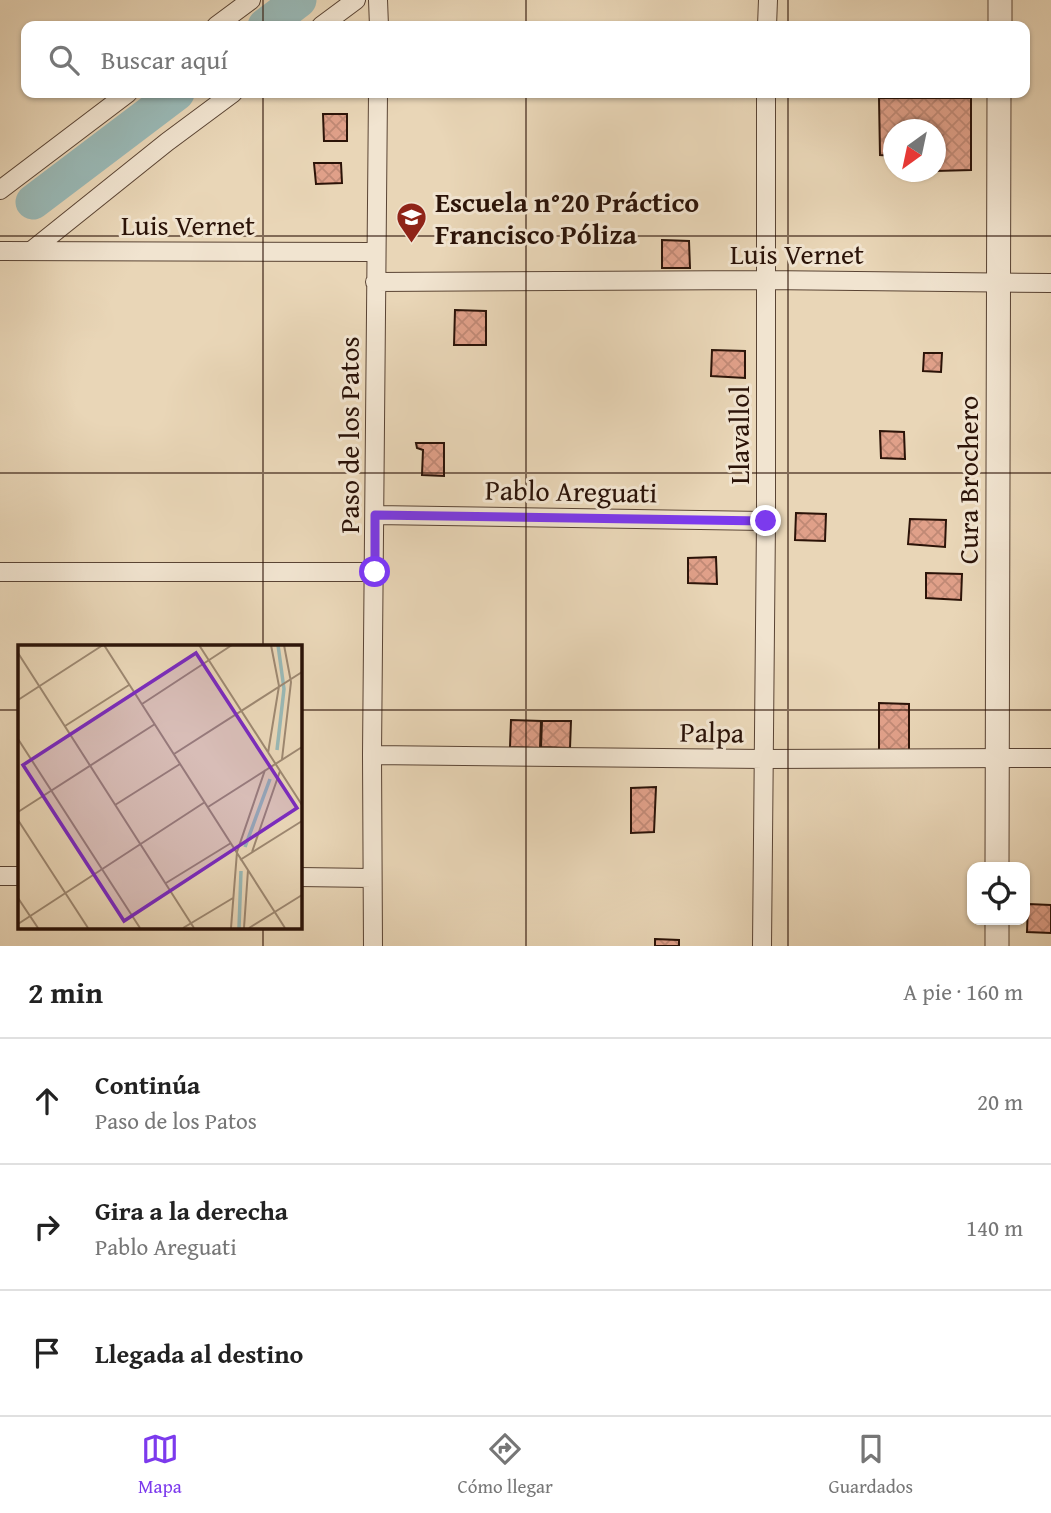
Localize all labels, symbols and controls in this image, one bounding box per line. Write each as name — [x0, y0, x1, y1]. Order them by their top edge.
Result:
search box — [21, 21, 1030, 98]
text: Buscar aquí — [101, 40, 228, 79]
icon: search — [45, 41, 83, 79]
north arrow — [883, 119, 946, 182]
place label: Escuela n°20 Práctico Francisco Póliza — [435, 181, 699, 254]
school or university icon: Escuela n°20 Práctico Francisco Póliza — [395, 201, 429, 245]
street label: Luis Vernet — [121, 204, 255, 245]
street label: Luis Vernet — [730, 233, 864, 274]
street label: Paso de los Patos — [328, 336, 369, 534]
street label: Llavallol — [718, 385, 759, 484]
street label: Cura Brochero — [947, 396, 988, 564]
street label: Pablo Areguati — [484, 468, 658, 513]
route end — [750, 505, 781, 536]
route start — [359, 556, 390, 587]
inset map — [18, 645, 301, 928]
street label: Palpa — [679, 710, 745, 753]
map controls — [967, 862, 1030, 925]
button: locate — [967, 862, 1030, 925]
text: 2 min — [28, 970, 103, 1014]
text: A pie · 160 m — [903, 975, 1023, 1008]
text: Continúa — [95, 1065, 200, 1104]
icon: ahead — [28, 1082, 66, 1120]
text: 20 m — [977, 1085, 1023, 1118]
text: Paso de los Patos — [95, 1104, 257, 1137]
text: Gira a la derecha — [95, 1191, 288, 1230]
icon: right — [28, 1208, 66, 1246]
text: 140 m — [966, 1211, 1023, 1244]
text: Pablo Areguati — [95, 1230, 237, 1263]
icon: arrive — [28, 1334, 66, 1372]
text: Llegada al destino — [95, 1334, 303, 1373]
tab: Mapa — [138, 1430, 182, 1500]
tab: Cómo llegar — [457, 1430, 553, 1500]
tab: Guardados — [828, 1430, 913, 1500]

